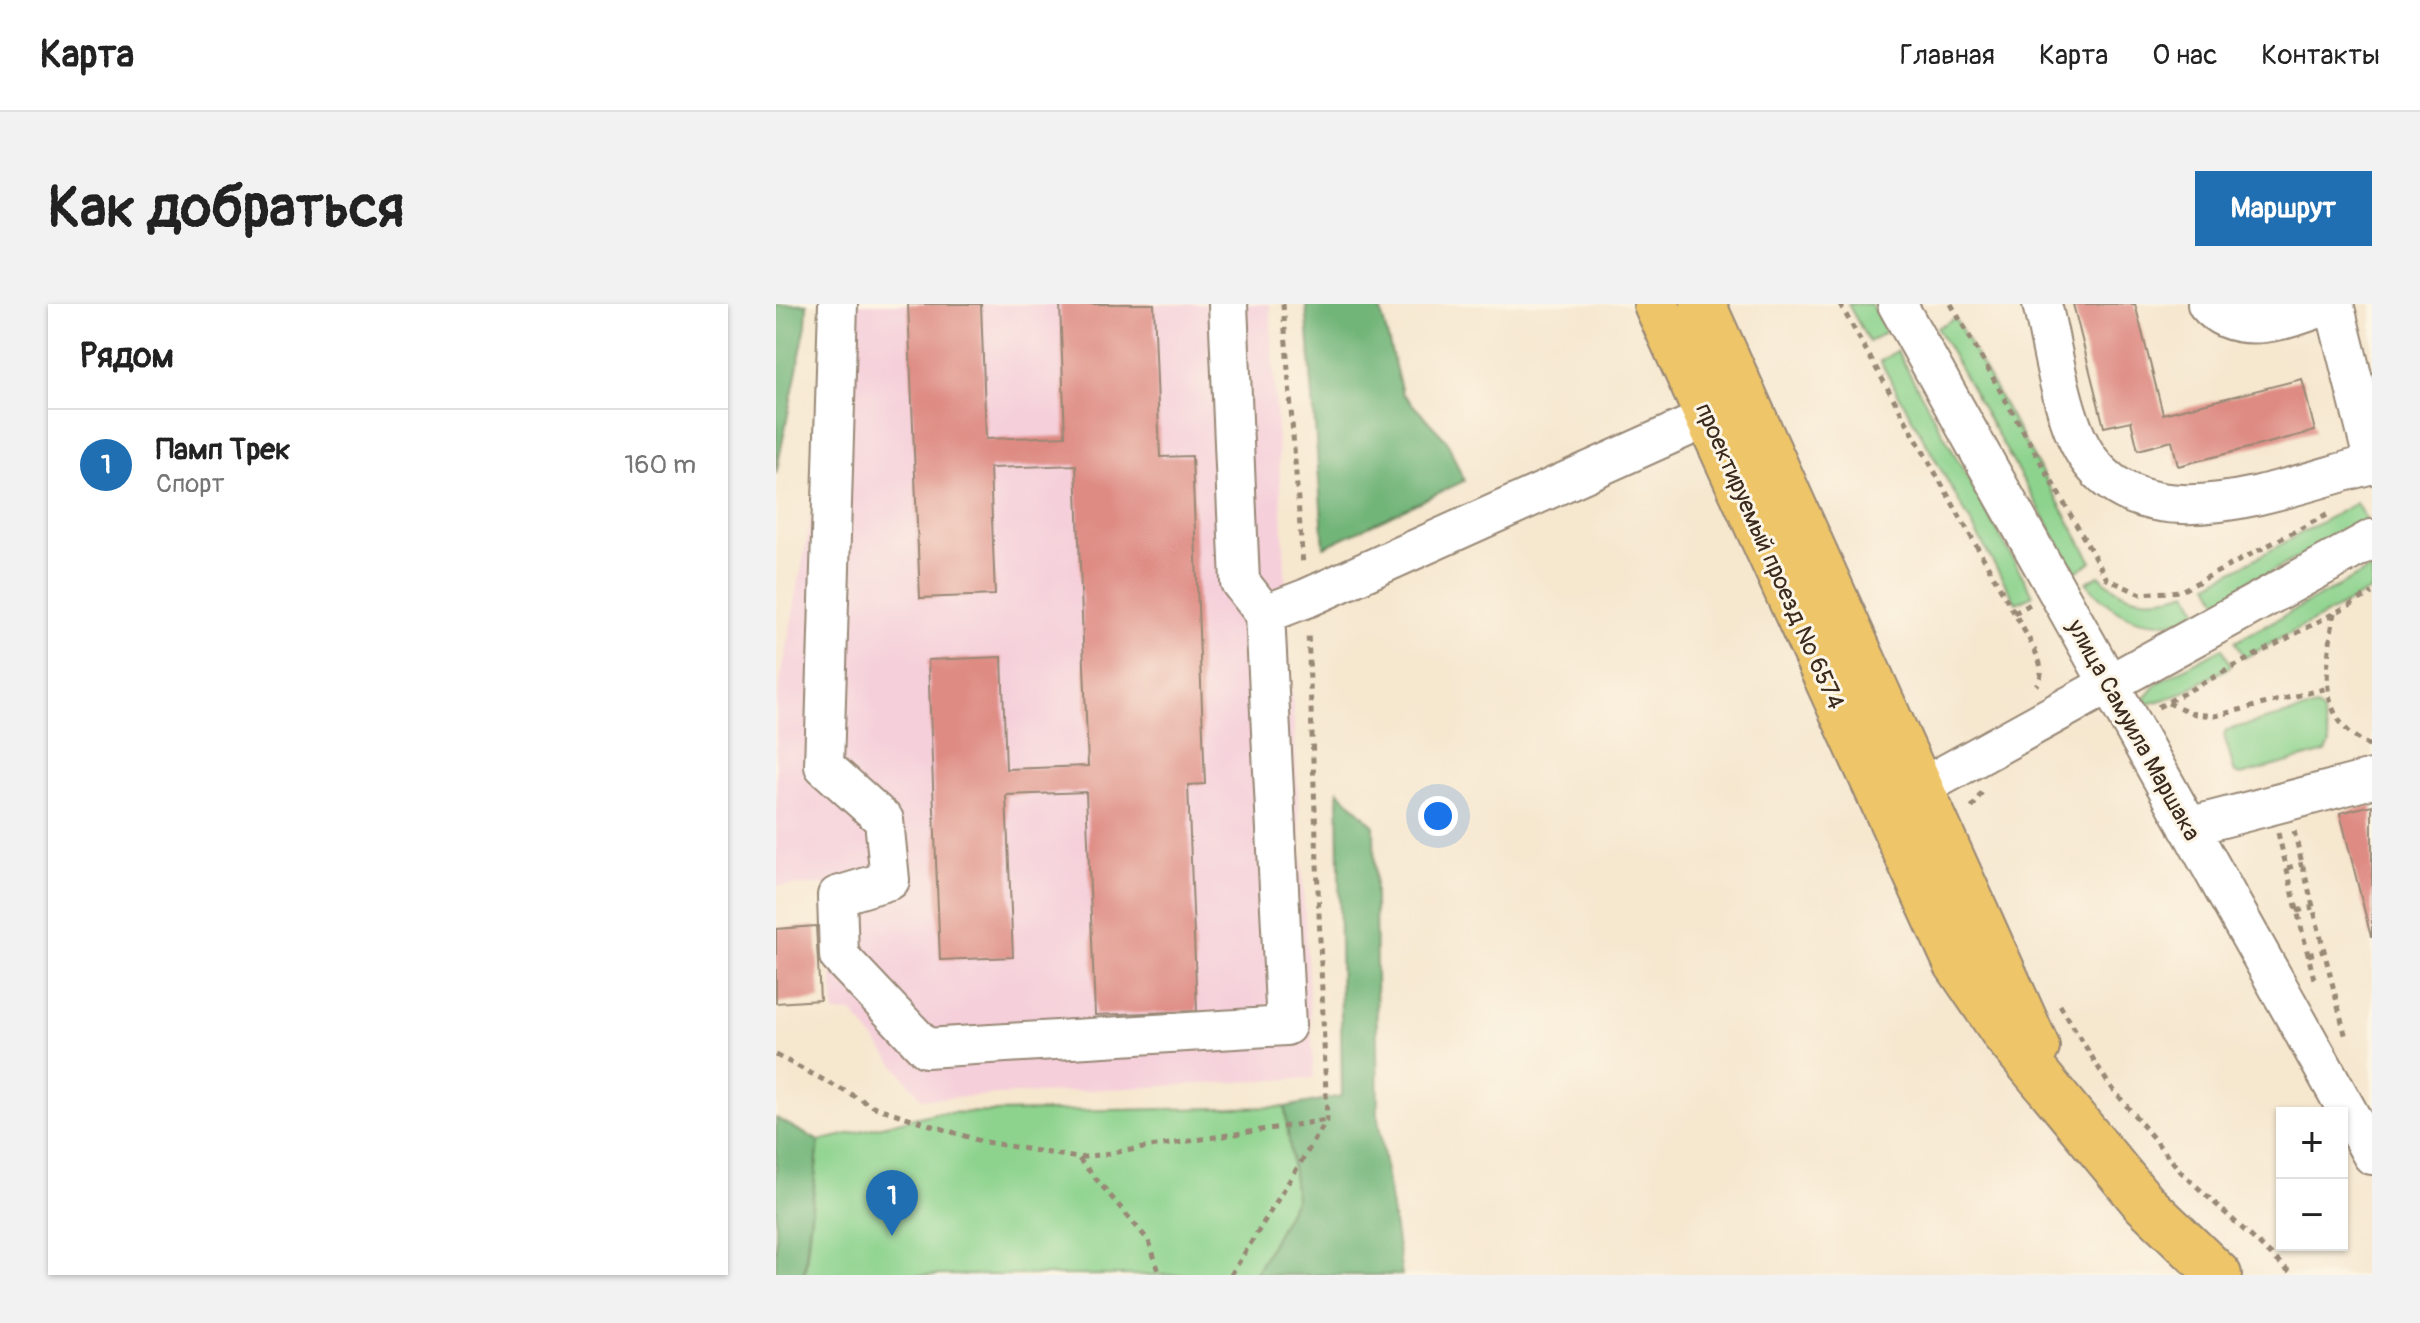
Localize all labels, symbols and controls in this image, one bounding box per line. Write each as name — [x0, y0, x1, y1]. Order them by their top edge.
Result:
text: Карта — [40, 31, 134, 79]
text: Главная — [1900, 38, 1995, 73]
text: Карта — [2039, 38, 2108, 73]
text: О нас — [2152, 38, 2217, 73]
text: Контакты — [2261, 38, 2380, 73]
button: Маршрут — [2195, 171, 2372, 246]
text: Как добраться — [48, 174, 404, 243]
text: Рядом — [80, 335, 174, 378]
street label: проектируемый проезд № 6574 — [1689, 399, 1850, 714]
text: Памп Трек — [156, 431, 291, 468]
text: 1 — [101, 449, 111, 481]
text: 160 m — [624, 449, 696, 481]
text: Спорт — [156, 468, 225, 500]
street label: улица Самуила Маршака — [2060, 614, 2206, 846]
your location — [1418, 796, 1458, 836]
map controls — [2276, 1107, 2348, 1251]
button: + — [2276, 1107, 2348, 1179]
pin: 1 — [866, 1170, 918, 1236]
button: − — [2276, 1179, 2348, 1251]

